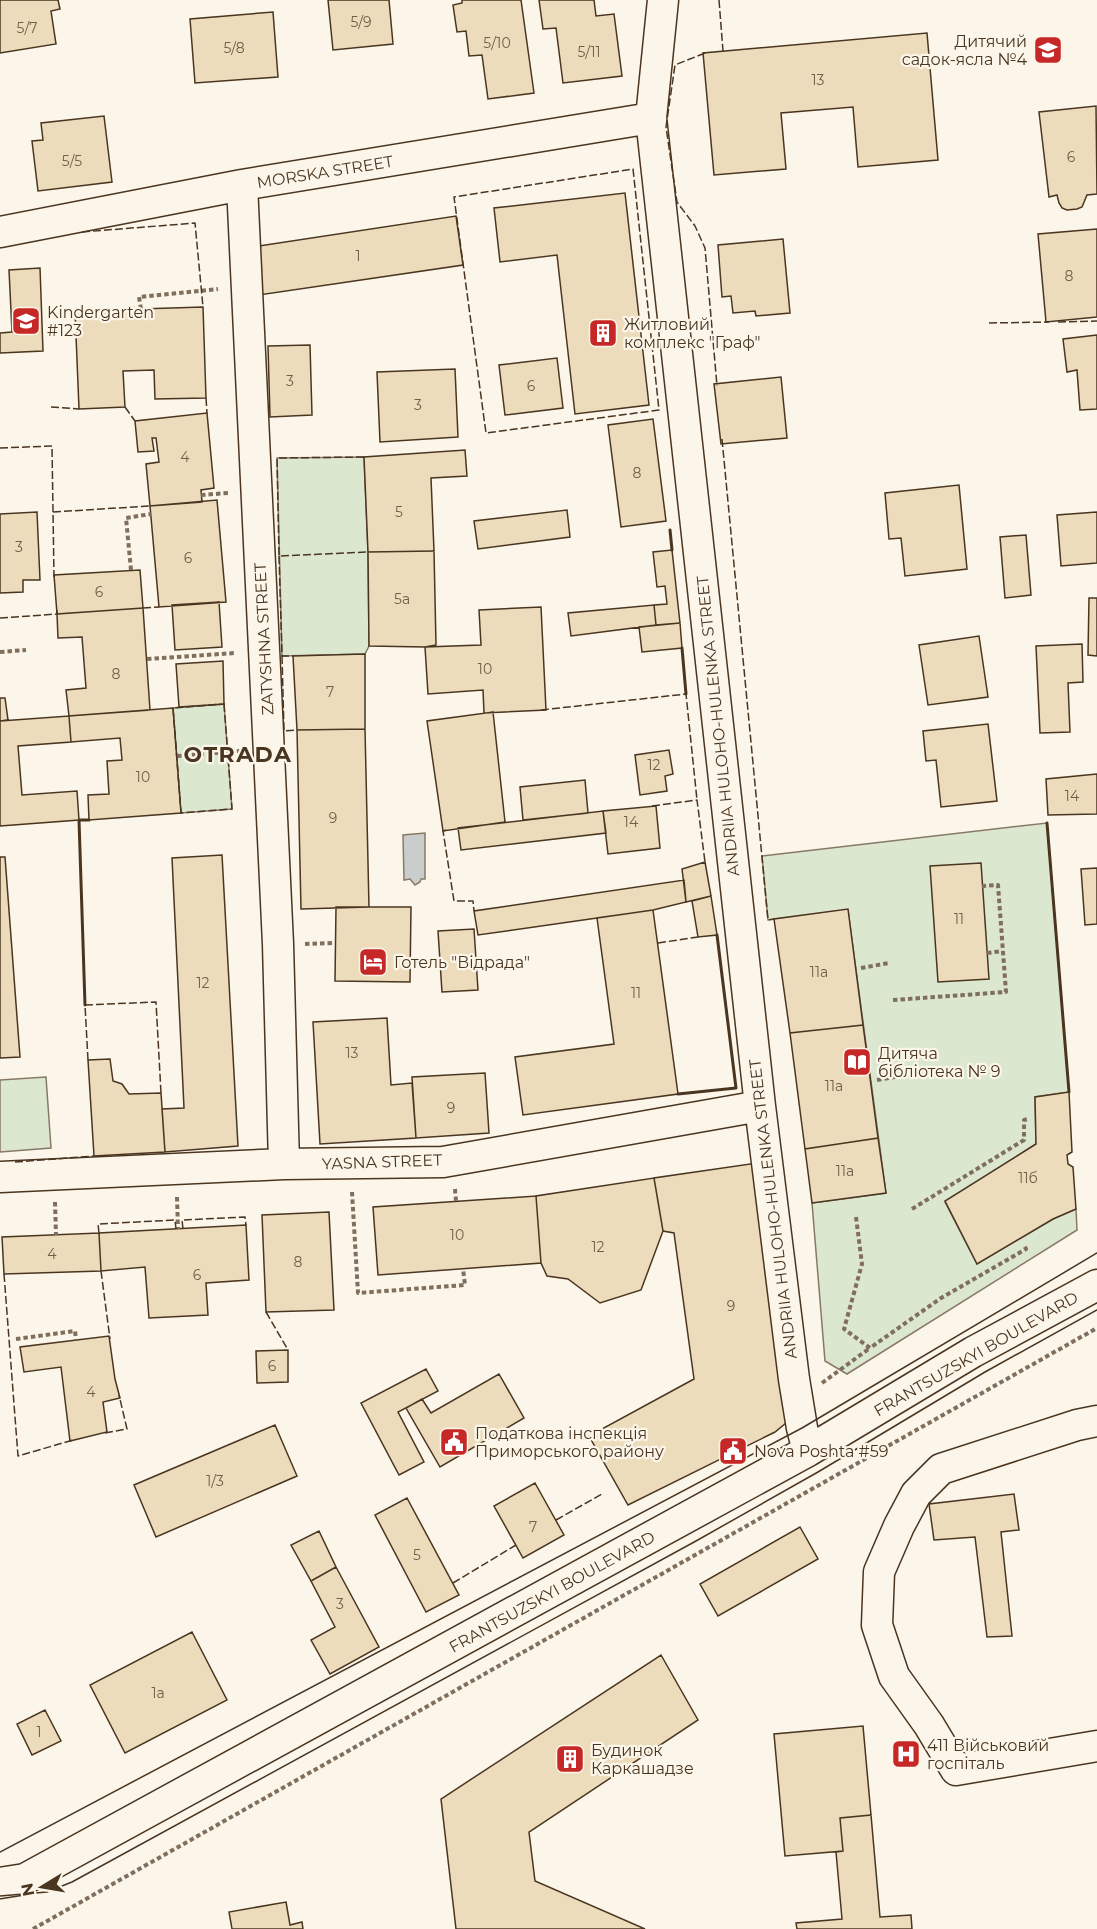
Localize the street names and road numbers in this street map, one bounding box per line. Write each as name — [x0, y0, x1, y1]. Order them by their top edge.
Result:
street label: MORSKA STREET — [255, 152, 395, 192]
street label: ZATYSHNA STREET — [250, 561, 277, 716]
street label: ANDRIIA HULOHO-HULENKA STREET — [693, 574, 743, 877]
street label: ANDRIIA HULOHO-HULENKA STREET — [745, 1057, 801, 1360]
street label: YASNA STREET — [321, 1150, 443, 1174]
street label: FRANTSUZSKYI BOULEVARD — [871, 1288, 1081, 1420]
street label: FRANTSUZSKYI BOULEVARD — [446, 1527, 658, 1657]

